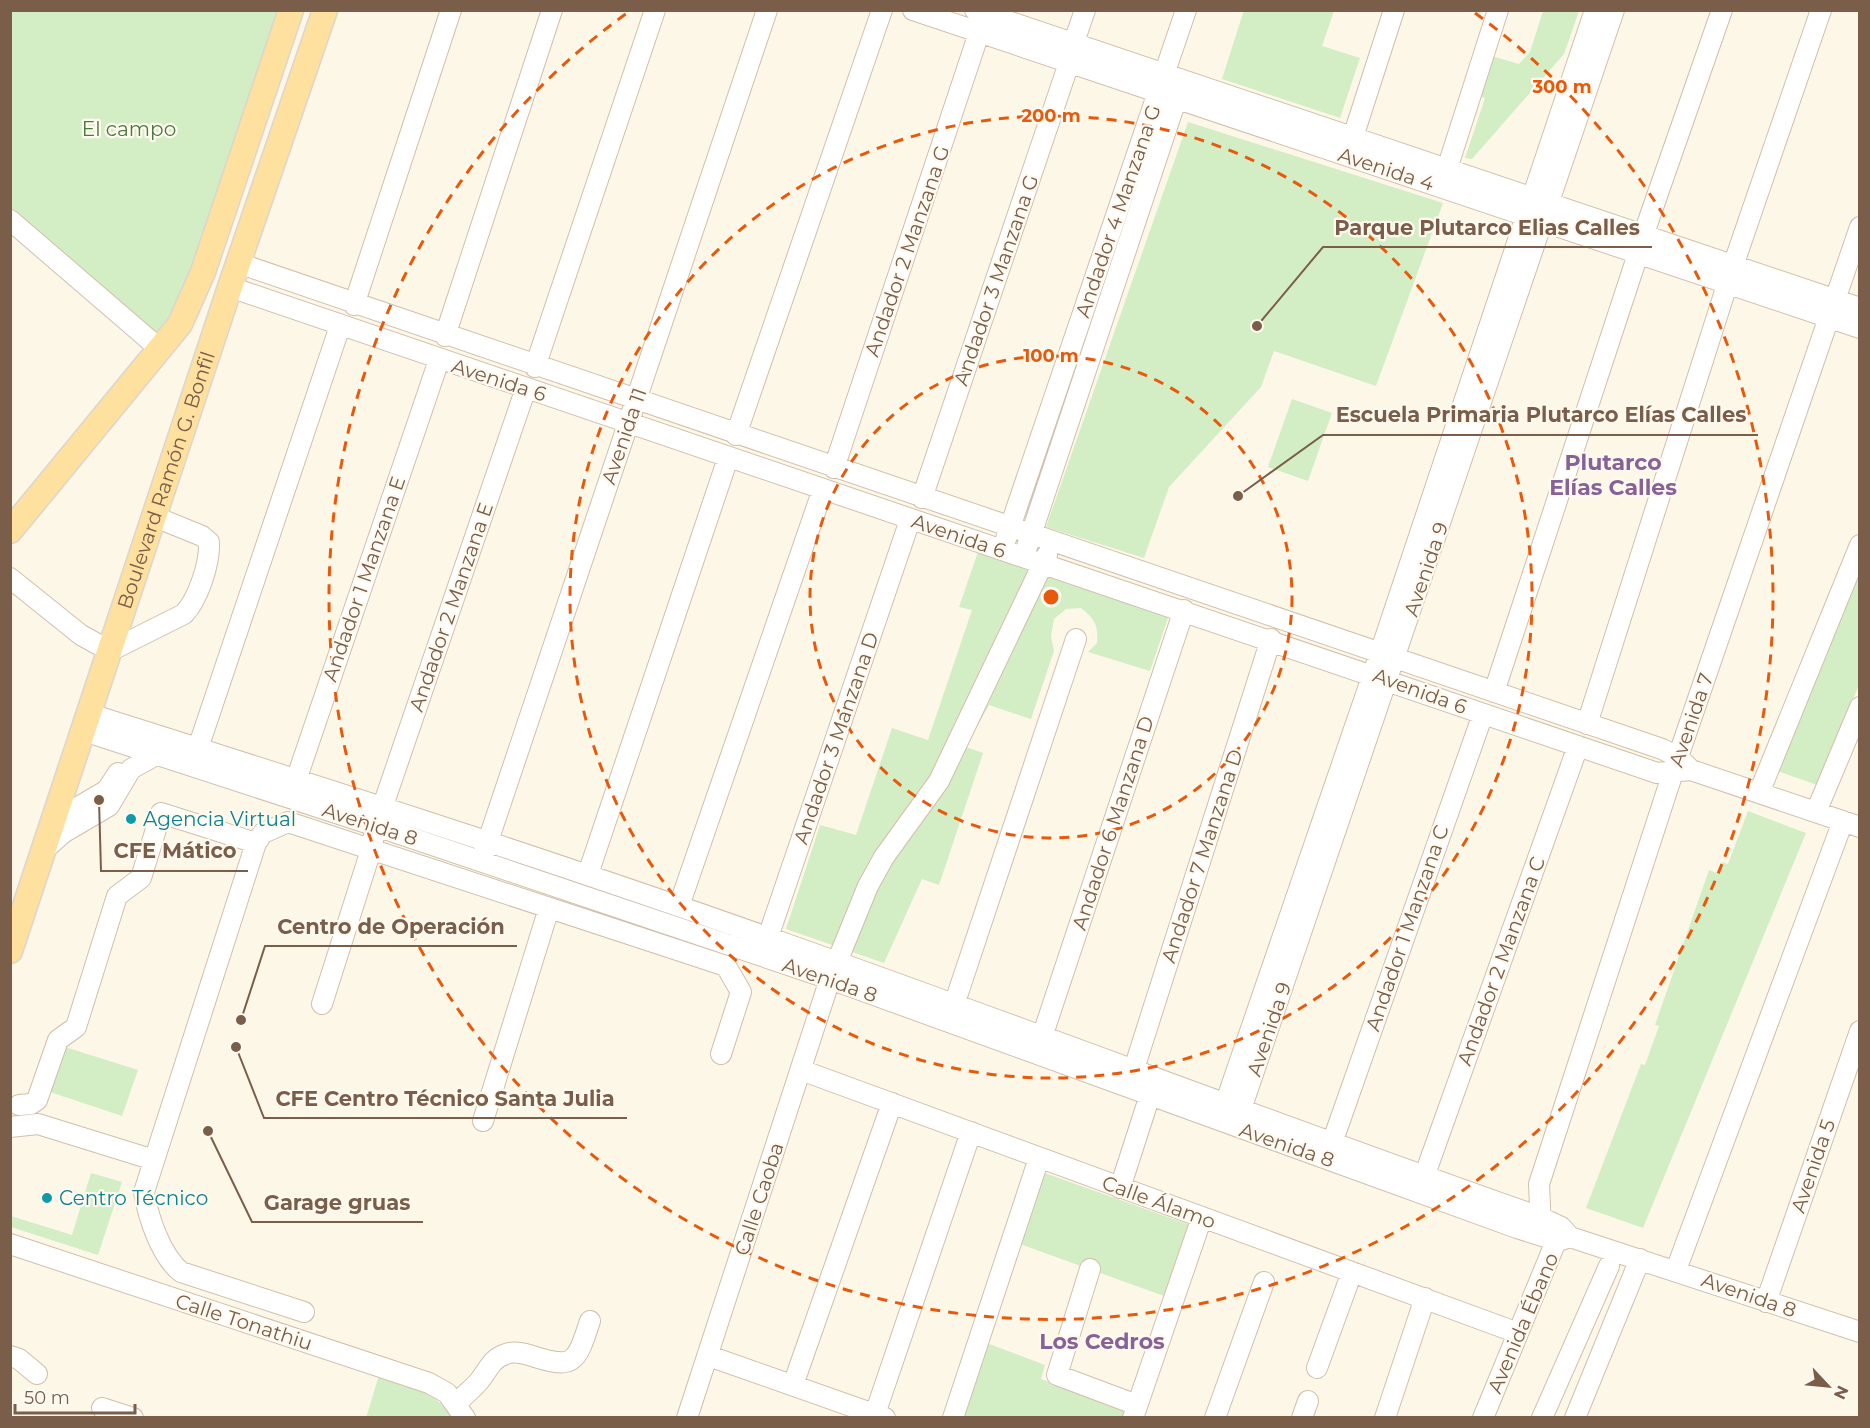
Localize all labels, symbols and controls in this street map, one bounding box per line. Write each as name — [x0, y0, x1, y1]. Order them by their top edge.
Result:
text: 300 m — [1531, 76, 1592, 98]
street label: Andador 4 Manzana G — [1070, 101, 1166, 321]
text: 200 m — [1021, 105, 1081, 127]
park label: El campo — [82, 117, 176, 141]
street label: Andador 2 Manzana G — [860, 142, 954, 360]
street label: Avenida 4 — [1335, 142, 1437, 196]
street label: Andador 3 Manzana G — [949, 171, 1043, 389]
callout: Parque Plutarco Elias Calles — [1323, 208, 1652, 247]
text: Parque Plutarco Elias Calles — [1334, 215, 1640, 240]
text: 100 m — [1023, 345, 1079, 367]
street label: Boulevard Ramón G. Bonfil — [112, 348, 220, 612]
street label: Avenida 6 — [449, 353, 549, 407]
street label: Avenida 11 — [596, 385, 652, 487]
callout: Escuela Primaria Plutarco Elías Calles — [1323, 396, 1758, 435]
text: Escuela Primaria Plutarco Elías Calles — [1336, 402, 1746, 427]
district label: Plutarco Elías Calles — [1549, 449, 1677, 501]
street label: Andador 1 Manzana E — [318, 473, 410, 685]
street label: Andador 2 Manzana E — [404, 499, 498, 715]
street label: Avenida 6 — [909, 509, 1009, 563]
street label: Avenida 9 — [1399, 519, 1453, 619]
centre of rings — [1041, 587, 1061, 607]
street label: Andador 3 Manzana D — [788, 629, 884, 847]
street label: Avenida 6 — [1370, 663, 1470, 719]
street label: Avenida 7 — [1664, 670, 1718, 770]
street label: Andador 6 Manzana D — [1067, 713, 1159, 933]
street label: Andador 7 Manzana D — [1156, 746, 1248, 966]
street label: Avenida 8 — [319, 797, 421, 851]
place label: Agencia Virtual — [143, 807, 296, 831]
marker: Agencia Virtual — [124, 812, 138, 826]
street label: Andador 1 Manzana C — [1360, 822, 1454, 1034]
callout: CFE Mático — [101, 832, 248, 871]
text: CFE Mático — [113, 838, 237, 863]
street label: Andador 2 Manzana C — [1452, 853, 1550, 1069]
callout: Centro de Operación — [265, 907, 517, 946]
text: Centro de Operación — [277, 914, 505, 939]
street label: Avenida 8 — [779, 953, 881, 1007]
street label: Avenida 9 — [1242, 979, 1296, 1079]
callout: CFE Centro Técnico Santa Julia — [264, 1079, 627, 1118]
text: CFE Centro Técnico Santa Julia — [275, 1086, 615, 1111]
street label: Avenida 5 — [1786, 1116, 1840, 1216]
street label: Avenida 8 — [1236, 1118, 1338, 1172]
street label: Calle Caoba — [729, 1139, 789, 1259]
street label: Calle Álamo — [1099, 1170, 1219, 1234]
callout: Garage gruas — [252, 1183, 423, 1222]
place label: Centro Técnico — [59, 1186, 208, 1210]
text: Garage gruas — [264, 1190, 410, 1215]
marker: Centro Técnico — [40, 1191, 54, 1205]
street label: Avenida Ébano — [1483, 1249, 1563, 1397]
street label: Avenida 8 — [1698, 1268, 1800, 1322]
street label: Calle Tonathiu — [172, 1289, 316, 1355]
district label: Los Cedros — [1039, 1328, 1165, 1355]
north arrow — [1798, 1356, 1858, 1416]
scale bar — [15, 1377, 135, 1415]
text: N — [1830, 1382, 1852, 1402]
text: 50 m — [24, 1387, 70, 1409]

